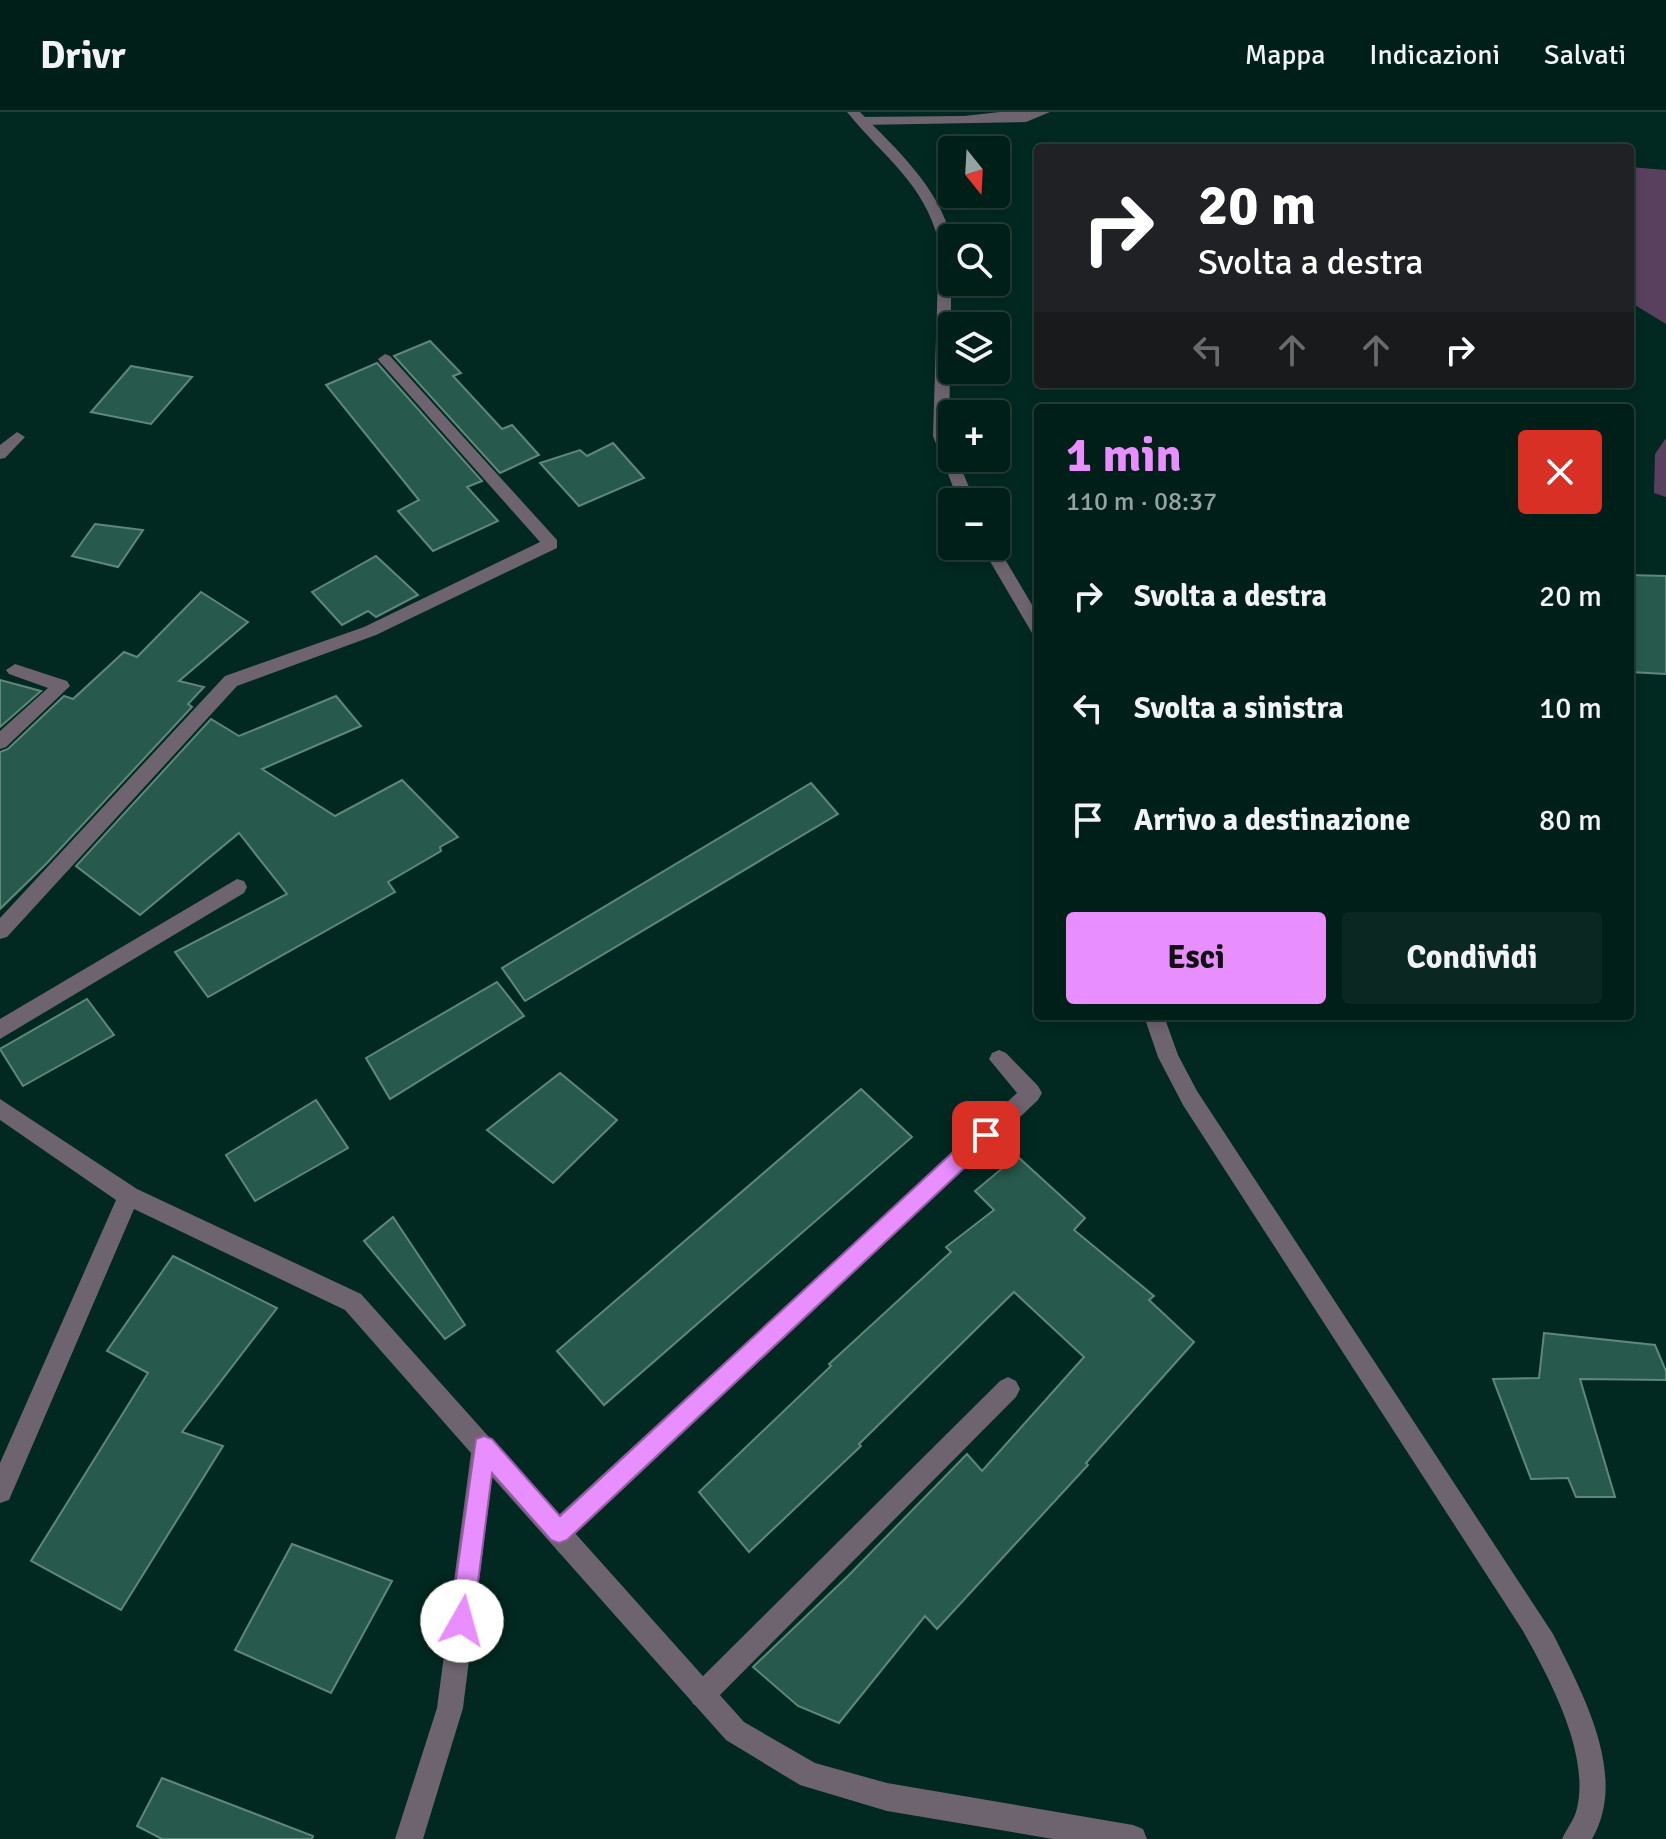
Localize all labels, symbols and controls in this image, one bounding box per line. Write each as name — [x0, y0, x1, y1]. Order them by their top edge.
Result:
text: Drivr — [40, 32, 126, 79]
text: Mappa — [1245, 38, 1325, 72]
text: Indicazioni — [1369, 38, 1500, 72]
text: Salvati — [1544, 38, 1626, 72]
north arrow — [938, 136, 1010, 208]
map controls — [938, 136, 1010, 560]
text: 20 m — [1198, 171, 1316, 240]
icon: right — [1066, 176, 1170, 280]
button: search — [938, 224, 1010, 296]
text: Svolta a destra — [1198, 240, 1424, 285]
button: layers — [938, 312, 1010, 384]
icon: left — [1186, 328, 1230, 372]
icon: ahead — [1270, 328, 1314, 372]
icon: ahead — [1354, 328, 1398, 372]
icon: right — [1438, 328, 1482, 372]
button: + — [938, 400, 1010, 472]
text: 1 min — [1066, 426, 1182, 485]
button: close — [1518, 430, 1602, 514]
text: 110 m · 08:37 — [1066, 486, 1217, 518]
button: − — [938, 488, 1010, 560]
icon: right — [1066, 574, 1110, 618]
text: Svolta a destra — [1134, 578, 1327, 615]
text: 20 m — [1539, 578, 1602, 615]
icon: left — [1066, 686, 1110, 730]
text: Svolta a sinistra — [1134, 690, 1344, 727]
text: 10 m — [1539, 690, 1602, 727]
icon: arrive — [1066, 798, 1110, 842]
text: Arrivo a destinazione — [1134, 802, 1410, 839]
text: 80 m — [1539, 802, 1602, 839]
button: Esci — [1066, 912, 1326, 1004]
button: Condividi — [1342, 912, 1602, 1004]
pin — [952, 1101, 1020, 1169]
icon: arrive — [964, 1113, 1008, 1157]
position arrow — [420, 1579, 504, 1663]

